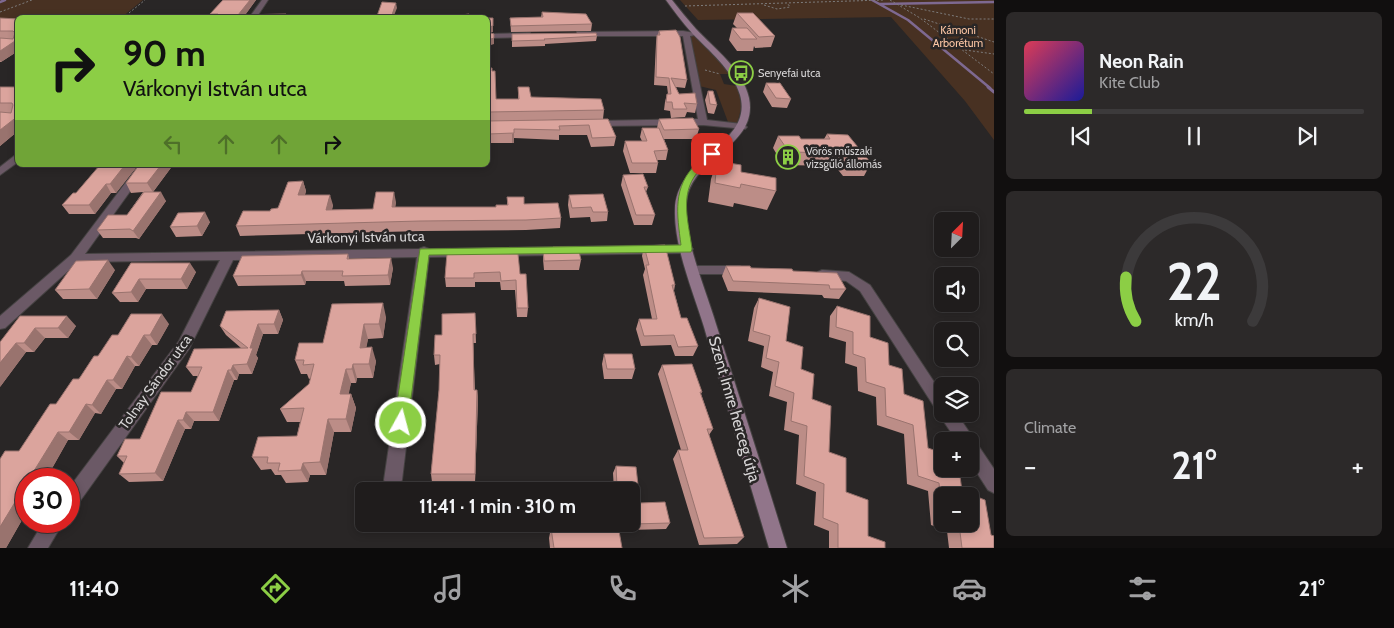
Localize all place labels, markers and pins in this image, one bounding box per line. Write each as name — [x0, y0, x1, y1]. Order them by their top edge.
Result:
bus stop icon: Senyefai utca — [728, 60, 754, 86]
place label: Senyefai utca — [758, 66, 821, 80]
pin — [691, 133, 733, 175]
building icon: Vörös műszaki vizsgűló állomás — [775, 144, 801, 170]
place label: Vörös műszaki vizsgűló állomás — [806, 144, 882, 171]

